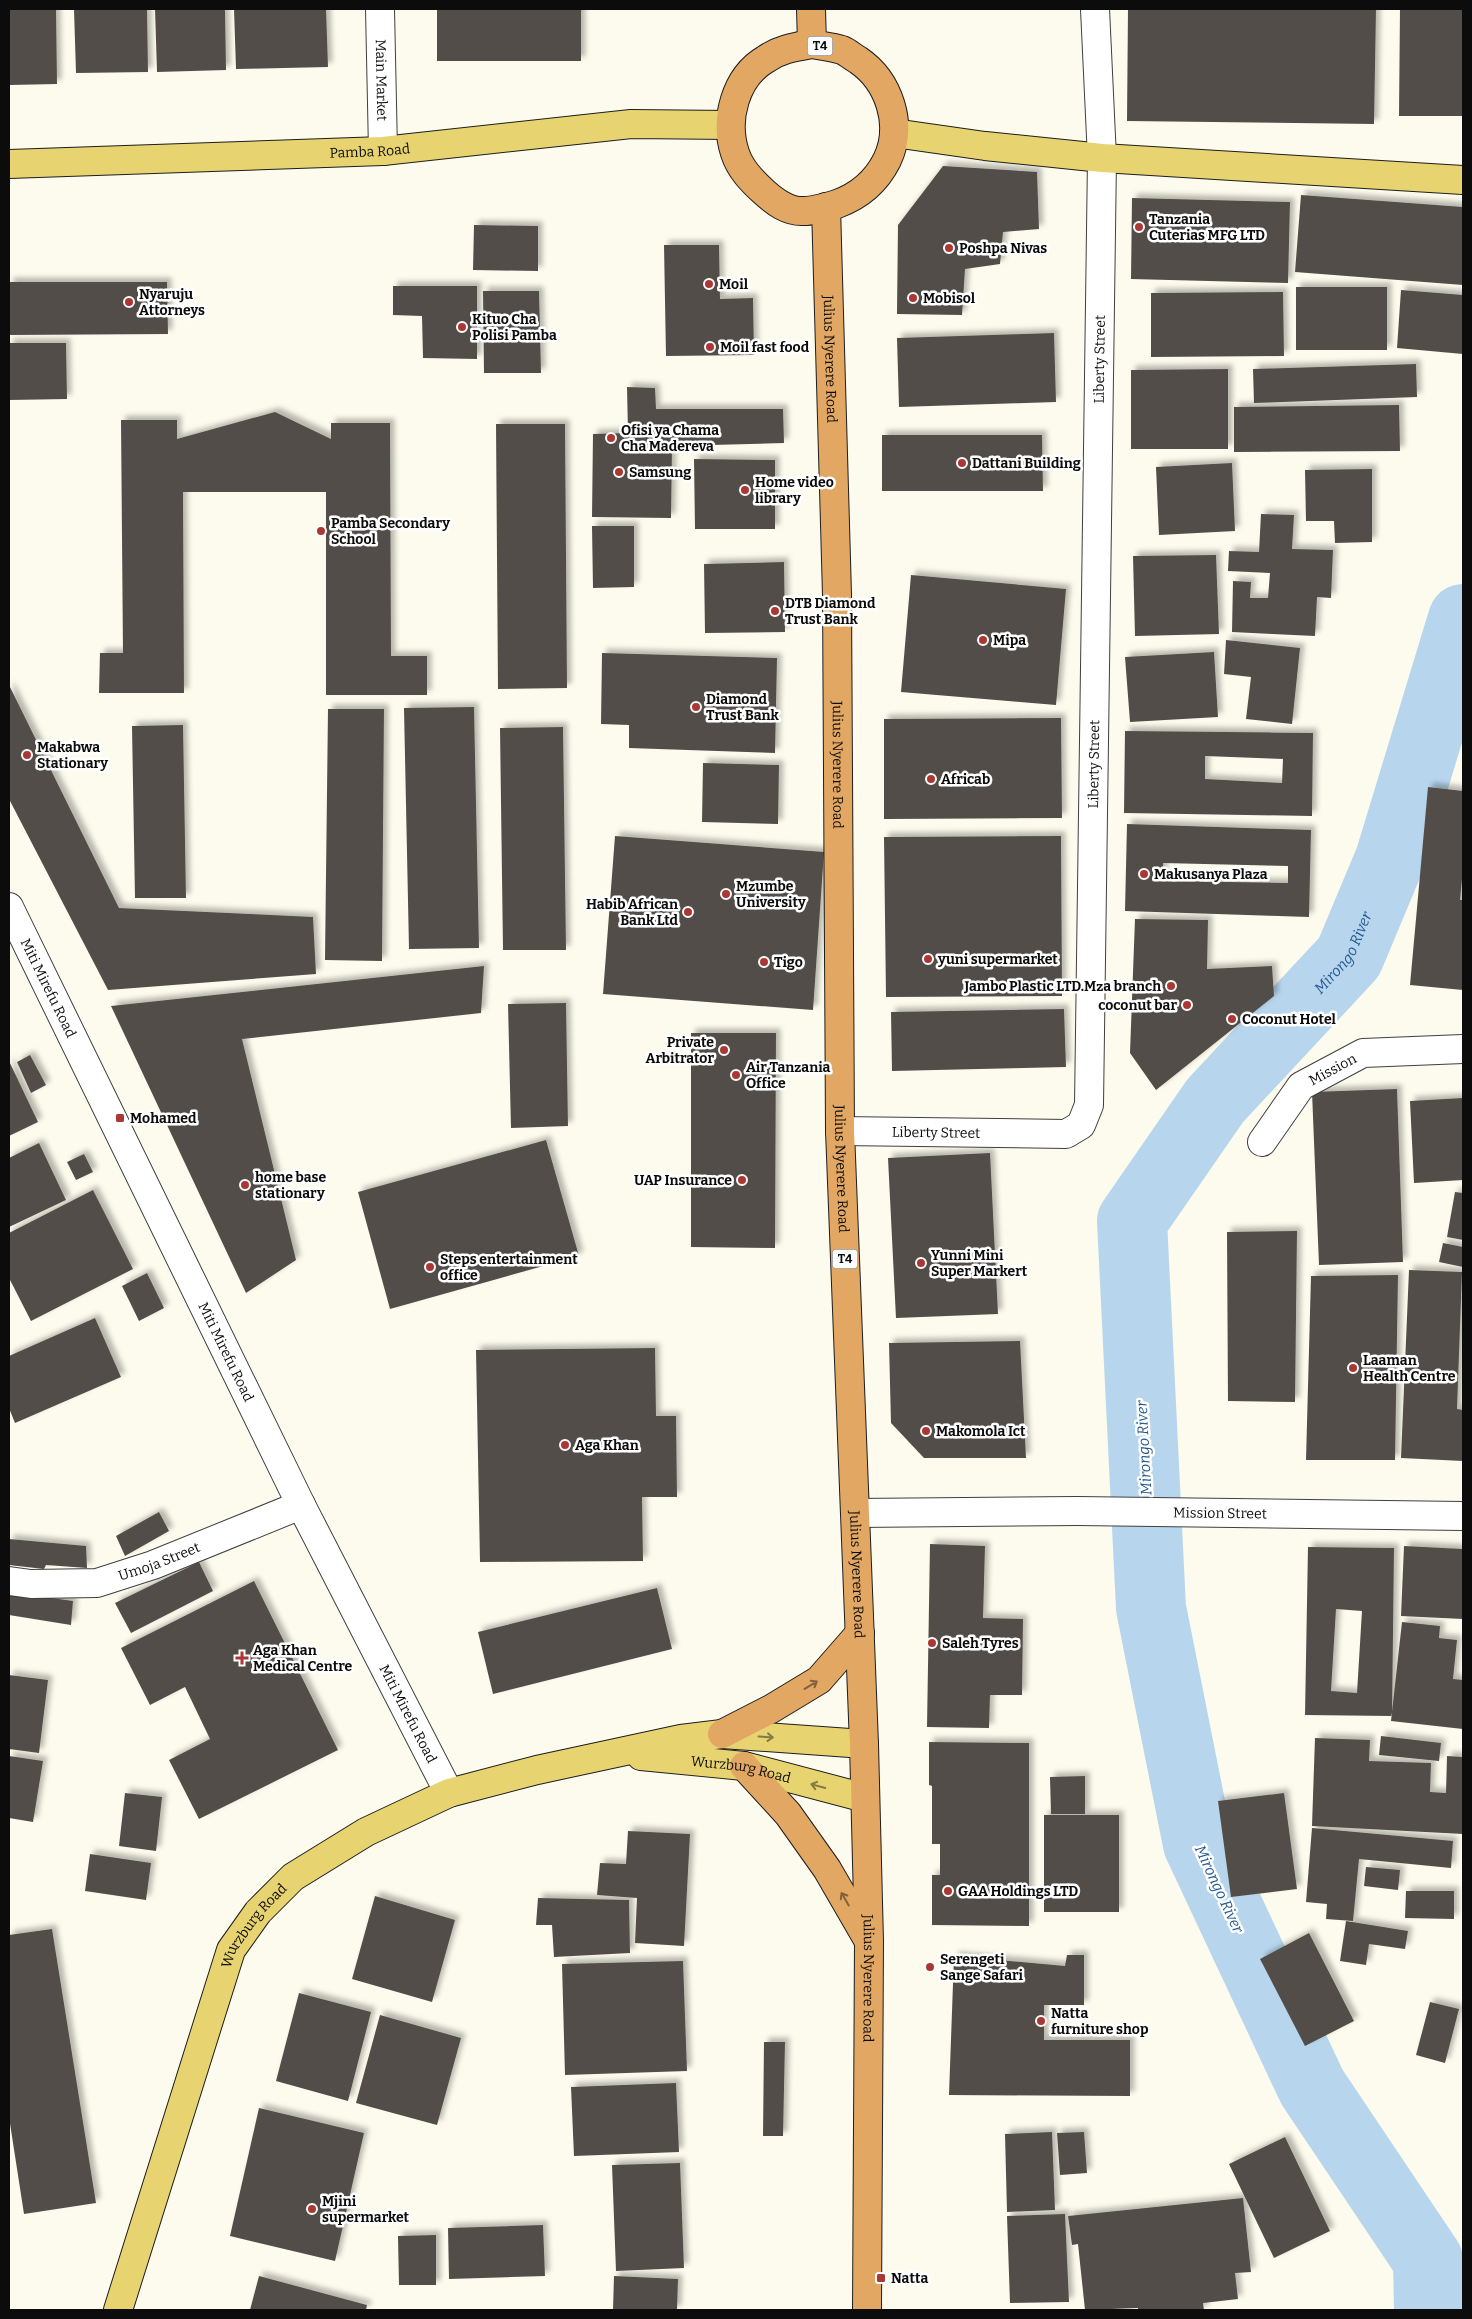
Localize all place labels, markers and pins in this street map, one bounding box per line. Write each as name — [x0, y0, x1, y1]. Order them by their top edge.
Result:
place label: Tanzania Cuterias MFG LTD — [1149, 211, 1265, 244]
marker: Tanzania Cuterias MFG LTD — [1133, 221, 1145, 233]
place label: Poshpa Nivas — [959, 240, 1047, 257]
marker: Poshpa Nivas — [943, 242, 955, 254]
place label: Moil — [719, 276, 749, 293]
marker: Moil — [703, 278, 715, 290]
place label: Nyaruju Attorneys — [139, 286, 205, 319]
place label: Mobisol — [923, 290, 976, 307]
marker: Mobisol — [907, 292, 919, 304]
marker: Nyaruju Attorneys — [123, 296, 135, 308]
place label: Kituo Cha Polisi Pamba — [472, 311, 557, 344]
marker: Kituo Cha Polisi Pamba — [456, 321, 468, 333]
place label: Moil fast food — [720, 339, 810, 356]
marker: Moil fast food — [704, 341, 716, 353]
place label: Ofisi ya Chama Cha Madereva — [621, 422, 719, 455]
marker: Ofisi ya Chama Cha Madereva — [605, 432, 617, 444]
place label: Dattani Building — [972, 455, 1081, 472]
marker: Dattani Building — [956, 457, 968, 469]
place label: Samsung — [629, 464, 691, 481]
marker: Samsung — [613, 466, 625, 478]
place label: Home video library — [755, 474, 834, 507]
marker: Home video library — [739, 484, 751, 496]
place label: Pamba Secondary School — [331, 515, 450, 548]
marker: Pamba Secondary School — [315, 525, 327, 537]
place label: DTB Diamond Trust Bank — [785, 595, 876, 628]
marker: DTB Diamond Trust Bank — [769, 605, 781, 617]
place label: Mipa — [993, 632, 1026, 649]
marker: Mipa — [977, 634, 989, 646]
place label: Diamond Trust Bank — [706, 691, 780, 724]
marker: Diamond Trust Bank — [690, 701, 702, 713]
place label: Makabwa Stationary — [37, 739, 108, 772]
marker: Makabwa Stationary — [21, 749, 33, 761]
place label: Africab — [941, 771, 990, 788]
marker: Africab — [925, 773, 937, 785]
place label: Makusanya Plaza — [1154, 866, 1268, 883]
marker: Makusanya Plaza — [1138, 868, 1150, 880]
place label: Mzumbe University — [736, 878, 806, 911]
marker: Mzumbe University — [720, 888, 732, 900]
place label: Habib African Bank Ltd — [586, 896, 679, 929]
marker: Habib African Bank Ltd — [682, 906, 694, 918]
place label: yuni supermarket — [937, 951, 1058, 968]
marker: yuni supermarket — [922, 953, 934, 965]
place label: Tigo — [774, 954, 803, 971]
marker: Tigo — [758, 956, 770, 968]
place label: Jambo Plastic LTD.Mza branch — [963, 978, 1161, 995]
marker: Jambo Plastic LTD.Mza branch — [1165, 980, 1177, 992]
place label: coconut bar — [1098, 997, 1177, 1014]
marker: coconut bar — [1181, 999, 1193, 1011]
place label: Coconut Hotel — [1242, 1011, 1337, 1028]
marker: Coconut Hotel — [1226, 1013, 1238, 1025]
place label: Private Arbitrator — [646, 1034, 714, 1067]
marker: Private Arbitrator — [718, 1044, 730, 1056]
place label: Air Tanzania Office — [746, 1059, 831, 1092]
marker: Air Tanzania Office — [730, 1069, 742, 1081]
place label: Mohamed — [130, 1110, 197, 1127]
marker: Mohamed — [114, 1112, 126, 1124]
place label: home base stationary — [255, 1169, 327, 1202]
place label: UAP Insurance — [634, 1172, 732, 1189]
marker: UAP Insurance — [736, 1174, 748, 1186]
marker: home base stationary — [239, 1179, 251, 1191]
place label: Yunni Mini Super Markert — [931, 1247, 1028, 1280]
place label: Steps entertainment office — [440, 1251, 578, 1284]
marker: Yunni Mini Super Markert — [915, 1257, 927, 1269]
marker: Steps entertainment office — [424, 1261, 436, 1273]
place label: Laaman Health Centre — [1363, 1352, 1456, 1385]
marker: Laaman Health Centre — [1347, 1362, 1359, 1374]
place label: Makomola Ict — [936, 1423, 1026, 1440]
marker: Makomola Ict — [920, 1425, 932, 1437]
place label: Aga Khan — [575, 1437, 639, 1454]
marker: Aga Khan — [559, 1439, 571, 1451]
place label: Saleh Tyres — [942, 1635, 1019, 1652]
marker: Saleh Tyres — [926, 1637, 938, 1649]
place label: Aga Khan Medical Centre — [253, 1642, 353, 1675]
marker: Aga Khan Medical Centre — [235, 1651, 249, 1665]
place label: GAA Holdings LTD — [958, 1883, 1078, 1900]
marker: GAA Holdings LTD — [942, 1885, 954, 1897]
place label: Serengeti Sange Safari — [940, 1951, 1024, 1984]
marker: Serengeti Sange Safari — [924, 1961, 936, 1973]
place label: Natta furniture shop — [1051, 2005, 1149, 2038]
marker: Natta furniture shop — [1035, 2015, 1047, 2027]
place label: Mjini supermarket — [322, 2193, 410, 2226]
marker: Mjini supermarket — [306, 2203, 318, 2215]
place label: Natta — [891, 2270, 928, 2287]
marker: Natta — [875, 2272, 887, 2284]

